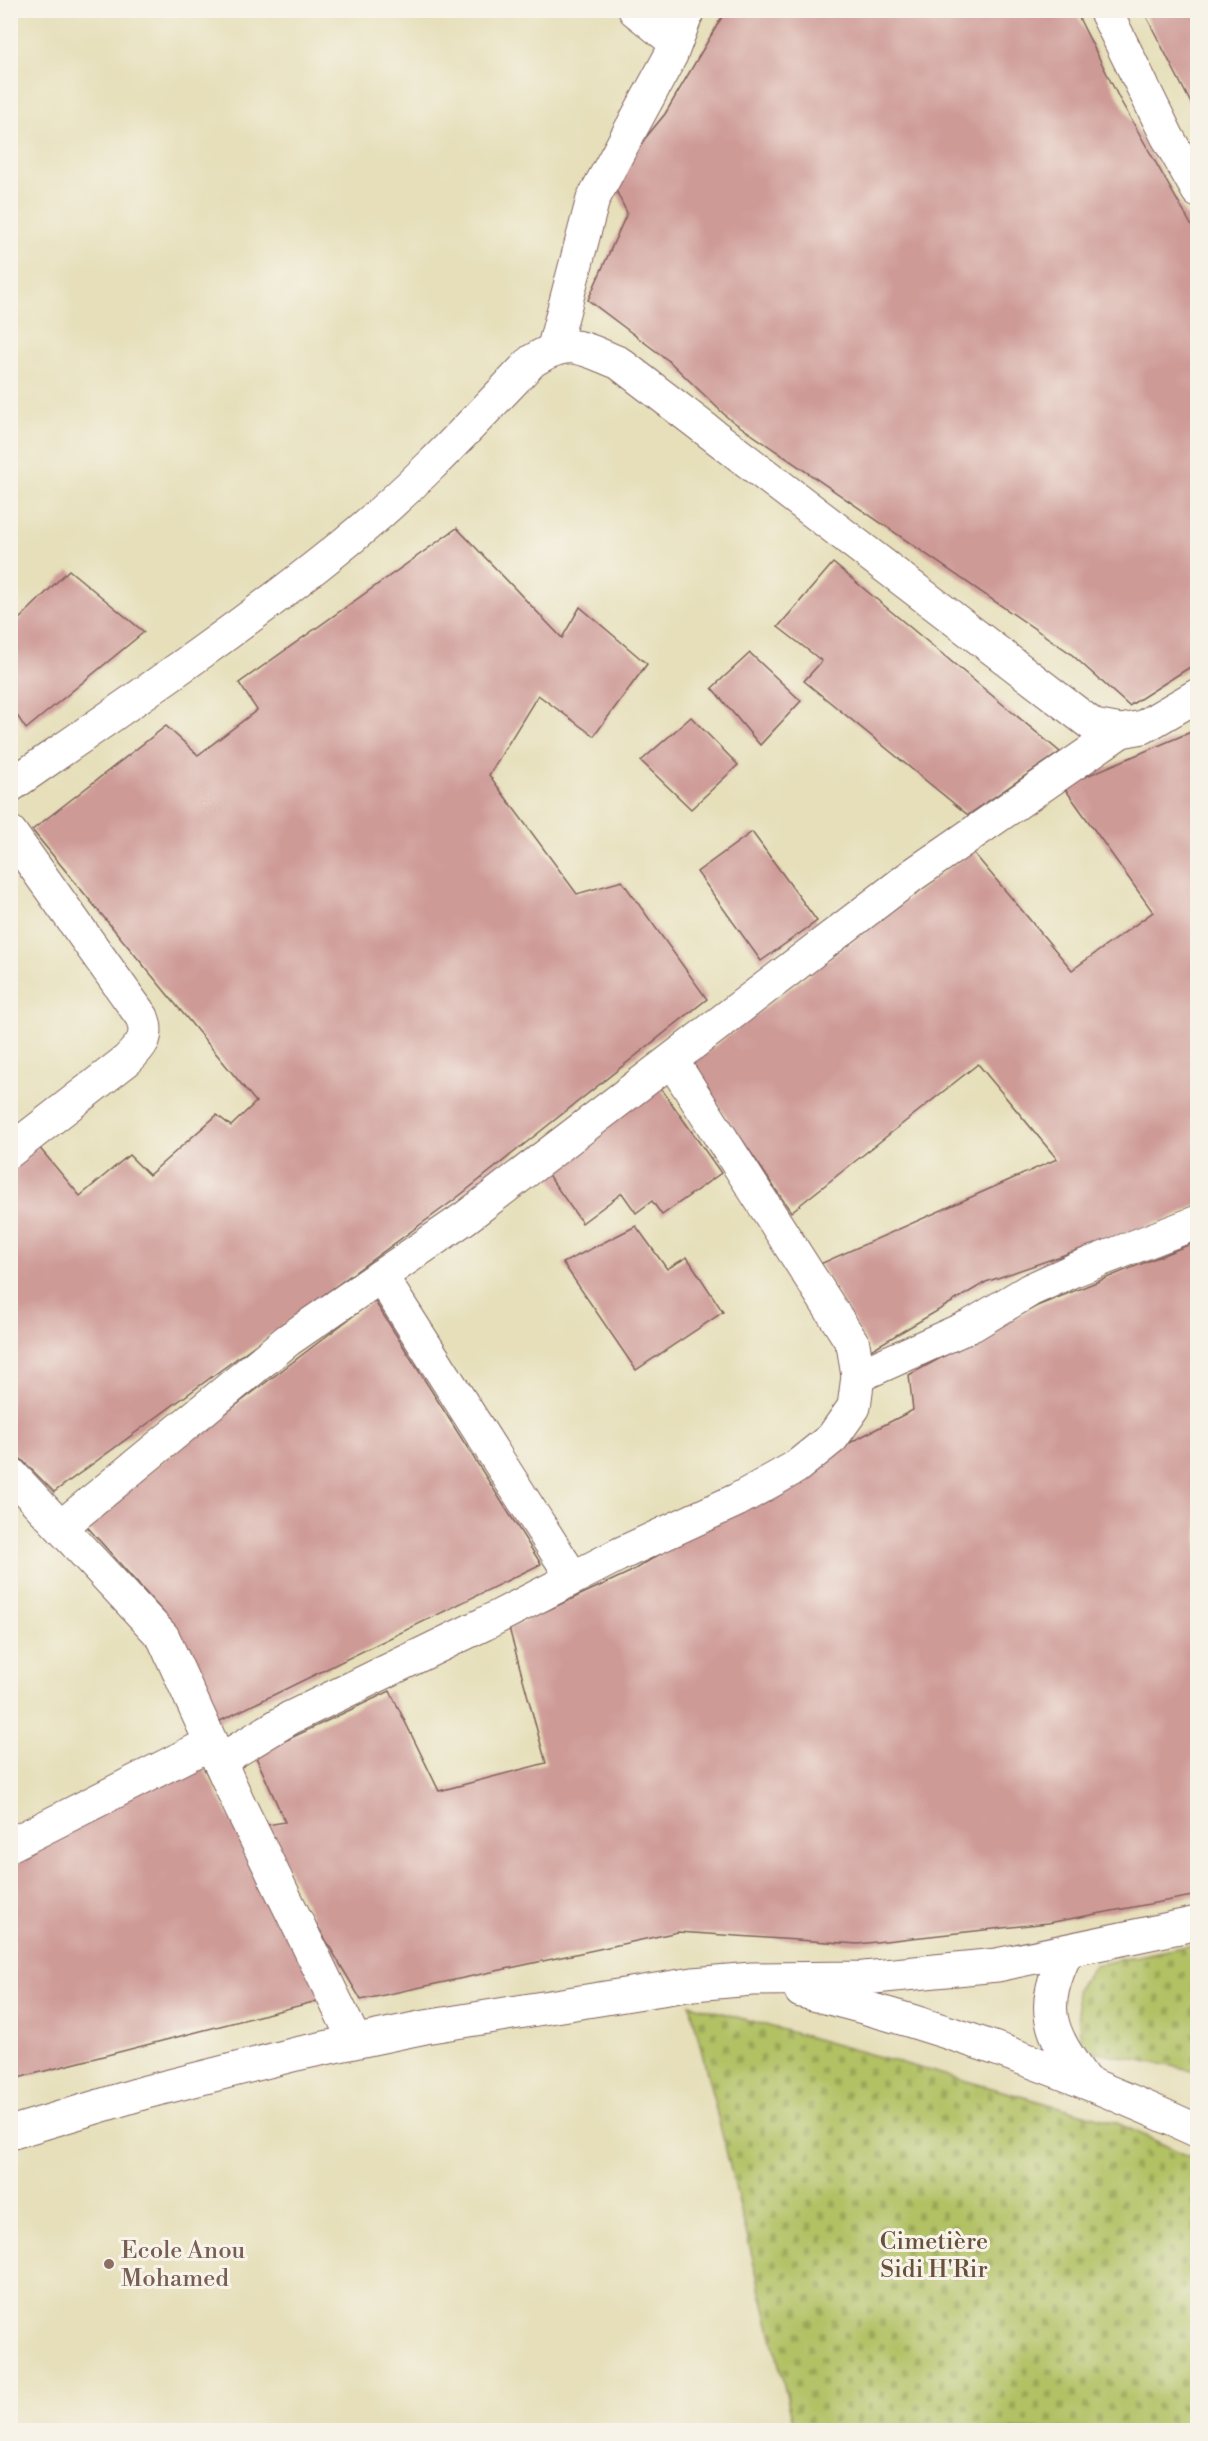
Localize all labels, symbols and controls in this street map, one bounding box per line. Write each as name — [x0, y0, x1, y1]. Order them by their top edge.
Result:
park label: Cimetière Sidi H'Rir — [880, 2227, 988, 2285]
place label: Ecole Anou Mohamed — [121, 2236, 246, 2294]
marker: Ecole Anou Mohamed — [102, 2257, 116, 2271]

